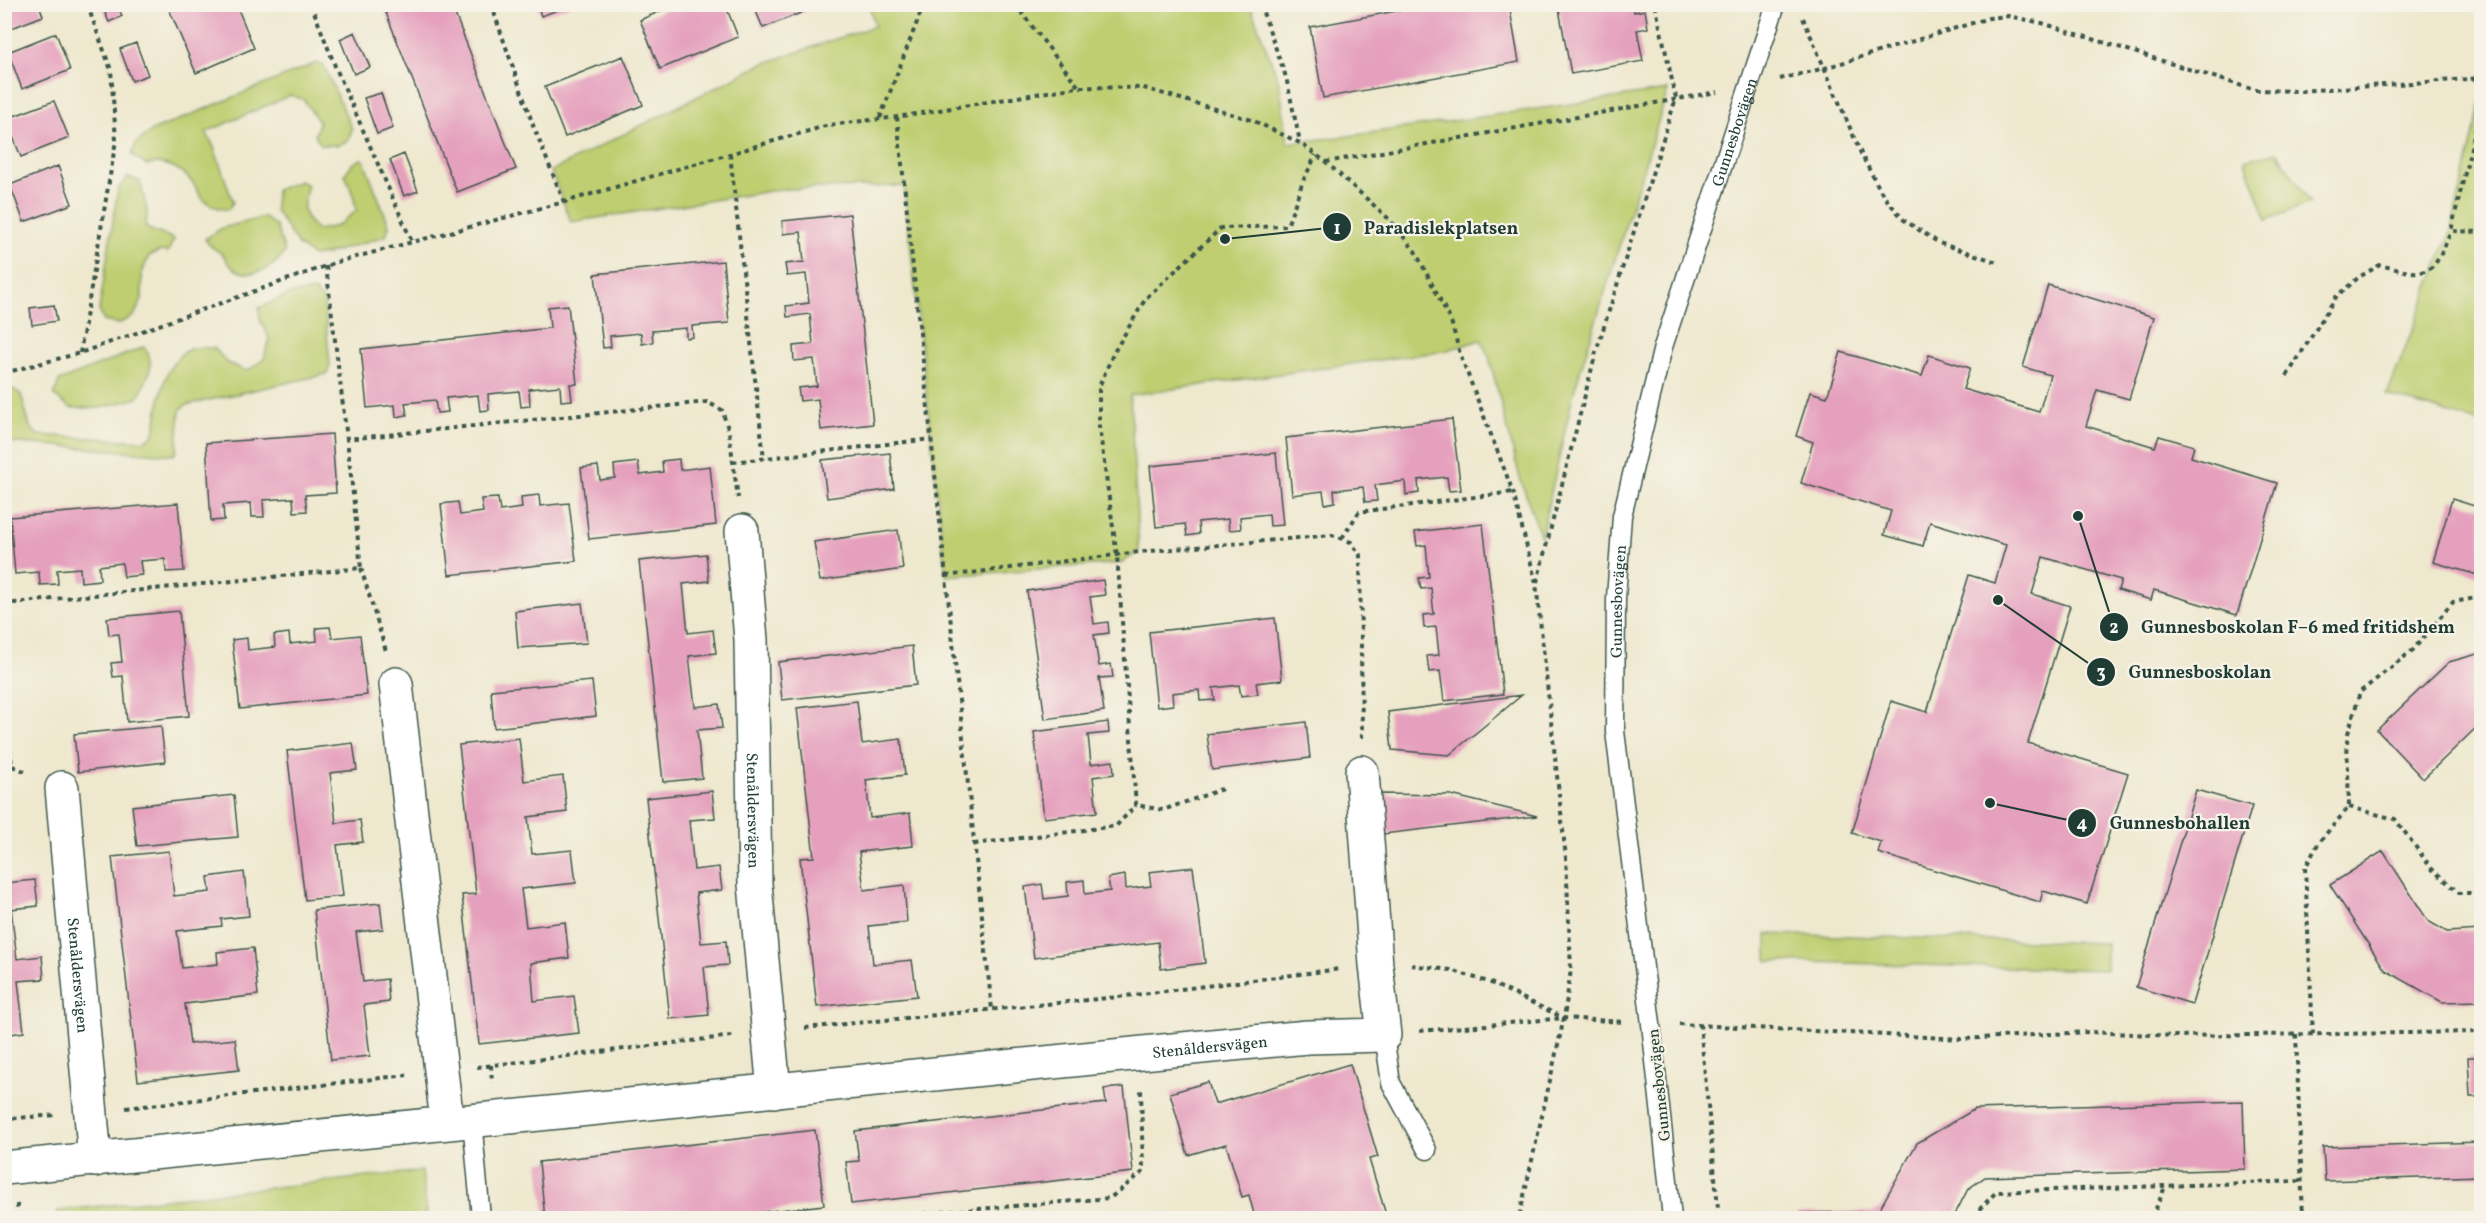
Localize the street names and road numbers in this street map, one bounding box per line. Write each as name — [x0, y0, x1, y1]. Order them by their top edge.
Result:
street label: Gunnesbovägen — [1708, 75, 1764, 190]
street label: Gunnesbovägen — [1607, 544, 1633, 658]
street label: Stenåldersvägen — [740, 753, 764, 869]
street label: Stenåldersvägen — [61, 917, 93, 1034]
street label: Gunnesbovägen — [1643, 1027, 1677, 1142]
street label: Stenåldersvägen — [1151, 1032, 1269, 1065]

